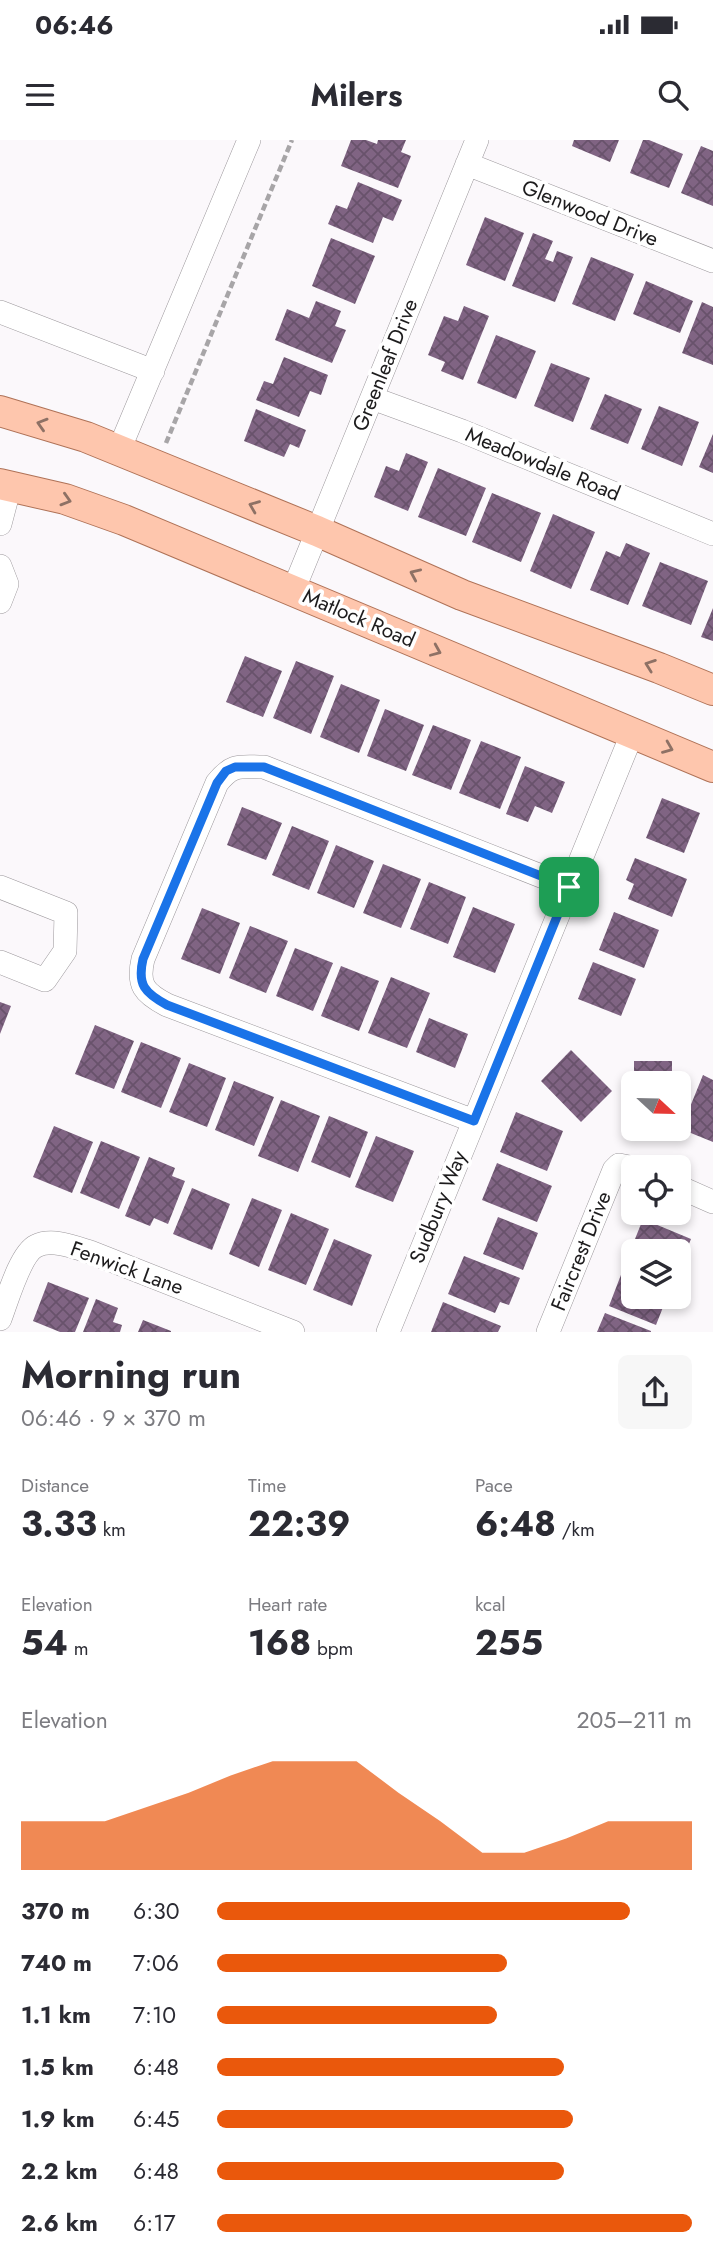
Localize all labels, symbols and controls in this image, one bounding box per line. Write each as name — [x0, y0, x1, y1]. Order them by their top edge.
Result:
text: 06:46 — [35, 6, 114, 44]
text: Milers — [310, 72, 403, 118]
icon: menu — [21, 76, 59, 114]
icon: search — [654, 76, 692, 114]
street label: Glenwood Drive — [517, 172, 663, 254]
street label: Greenleaf Drive — [345, 294, 425, 436]
one-way arrow — [36, 417, 48, 432]
street label: Meadowdale Road — [461, 419, 625, 509]
one-way arrow — [60, 492, 72, 507]
one-way arrow — [249, 500, 261, 514]
one-way arrow — [409, 569, 421, 583]
street label: Matlock Road — [298, 581, 420, 655]
one-way arrow — [429, 642, 441, 656]
one-way arrow — [644, 659, 656, 673]
one-way arrow — [661, 740, 673, 754]
pin — [539, 857, 599, 917]
icon: arrive — [550, 868, 588, 906]
north arrow — [621, 1071, 691, 1141]
map controls — [621, 1071, 691, 1309]
street label: Sudbury Way — [402, 1146, 474, 1268]
button: locate — [621, 1155, 691, 1225]
street label: Faircrest Drive — [543, 1187, 619, 1315]
street label: Fenwick Lane — [66, 1234, 188, 1302]
button: layers — [621, 1239, 691, 1309]
text: Morning run — [21, 1347, 241, 1402]
button: share — [618, 1355, 692, 1429]
text: 06:46 · 9 × 370 m — [21, 1401, 206, 1435]
text: Distance — [21, 1472, 89, 1499]
text: Time — [248, 1472, 286, 1499]
text: Pace — [475, 1472, 513, 1499]
text: 3.33 — [21, 1499, 97, 1549]
text: 22:39 — [248, 1499, 350, 1549]
text: 6:48 — [475, 1499, 556, 1549]
text: km — [97, 1516, 126, 1543]
text: /km — [556, 1516, 595, 1543]
text: Elevation — [21, 1591, 93, 1618]
text: Heart rate — [248, 1591, 327, 1618]
text: kcal — [475, 1591, 506, 1618]
text: 54 — [21, 1618, 68, 1668]
text: 168 — [248, 1618, 311, 1668]
text: 255 — [475, 1618, 543, 1668]
text: m — [68, 1635, 89, 1662]
text: bpm — [311, 1635, 353, 1662]
text: Elevation — [21, 1703, 108, 1737]
text: 205–211 m — [576, 1703, 692, 1737]
text: 370 m — [21, 1894, 90, 1928]
text: 6:30 — [133, 1894, 180, 1928]
text: 740 m — [21, 1946, 92, 1980]
text: 7:06 — [133, 1946, 179, 1980]
text: 1.1 km — [21, 1998, 91, 2032]
text: 7:10 — [133, 1998, 176, 2032]
text: 1.5 km — [21, 2050, 94, 2084]
text: 6:48 — [133, 2050, 179, 2084]
text: 1.9 km — [21, 2102, 95, 2136]
text: 6:45 — [133, 2102, 180, 2136]
text: 2.2 km — [21, 2154, 98, 2188]
text: 6:48 — [133, 2154, 179, 2188]
text: 2.6 km — [21, 2206, 98, 2240]
text: 6:17 — [133, 2206, 176, 2240]

